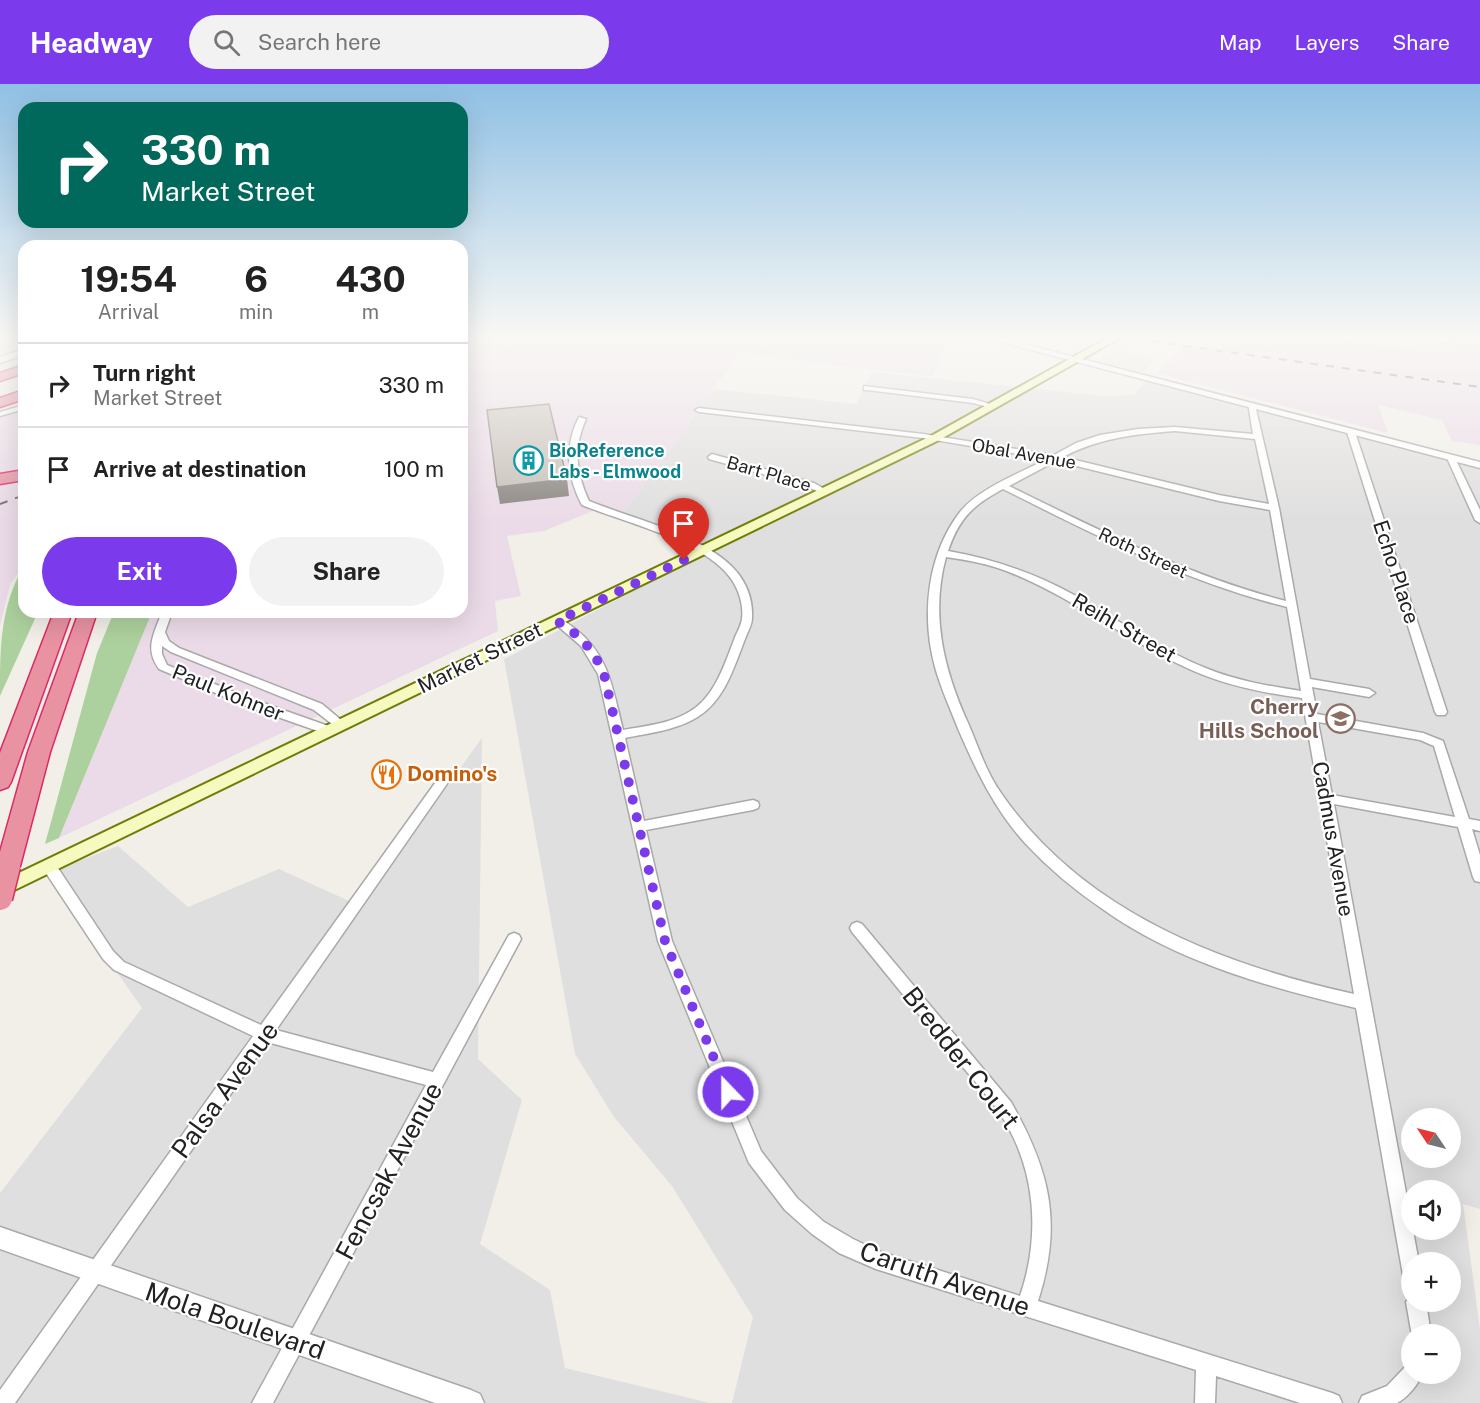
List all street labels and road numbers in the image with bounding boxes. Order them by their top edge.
street label: Obal Avenue [970,434,1078,473]
street label: Bart Place [724,451,814,496]
street label: Echo Place [1368,517,1425,627]
street label: Roth Street [1095,523,1191,582]
street label: Reihl Street [1068,588,1181,667]
street label: Market Street [413,617,546,699]
street label: Paul Kohner [169,659,288,726]
street label: Cadmus Avenue [1308,760,1359,918]
street label: Bredder Court [896,980,1027,1135]
street label: Palsa Avenue [165,1015,285,1164]
street label: Fencsak Avenue [329,1077,448,1265]
street label: Caruth Avenue [856,1235,1034,1322]
street label: Mola Boulevard [141,1275,329,1366]

